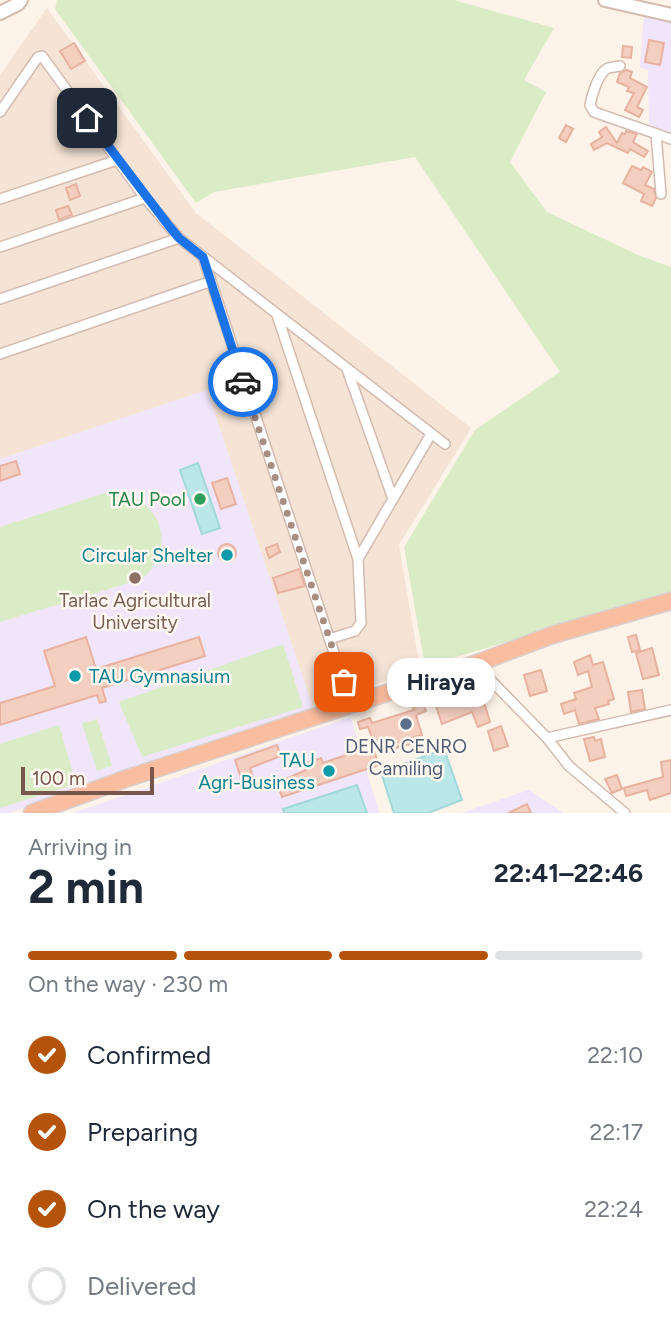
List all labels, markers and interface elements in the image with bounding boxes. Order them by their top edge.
pin [57,88,117,148]
icon: home [68,99,106,137]
courier [208,347,278,417]
icon: car [224,363,262,401]
place label: TAU Pool [109,488,186,511]
marker: TAU Pool [192,491,208,507]
place label: Circular Shelter [82,544,214,567]
marker: Circular Shelter [219,547,235,563]
marker: Tarlac Agricultural University [127,570,143,586]
place label: Tarlac Agricultural University [59,589,211,634]
pin [314,652,374,712]
callout: Hiraya [386,658,494,706]
icon: bag [325,663,363,701]
place label: TAU Gymnasium [89,665,230,688]
marker: TAU Gymnasium [67,668,83,684]
text: Hiraya [406,668,476,696]
marker: DENR CENRO Camiling [398,716,414,732]
place label: DENR CENRO Camiling [345,735,467,780]
place label: TAU Agri-Business [198,749,315,794]
marker: TAU Agri-Business [321,763,337,779]
scale bar [21,764,154,796]
text: 100 m [32,767,85,790]
text: Arriving in [28,833,132,861]
text: 22:41–22:46 [494,857,643,889]
text: 2 min [28,859,144,915]
text: On the way · 230 m [28,970,228,998]
icon: check [28,1036,66,1074]
text: Confirmed [87,1039,211,1071]
text: 22:10 [587,1041,643,1069]
icon: check [28,1113,66,1151]
text: Preparing [87,1116,198,1148]
text: 22:17 [590,1118,643,1146]
icon: check [28,1190,66,1228]
text: On the way [87,1193,220,1225]
text: 22:24 [584,1195,643,1223]
text: Delivered [87,1270,196,1302]

